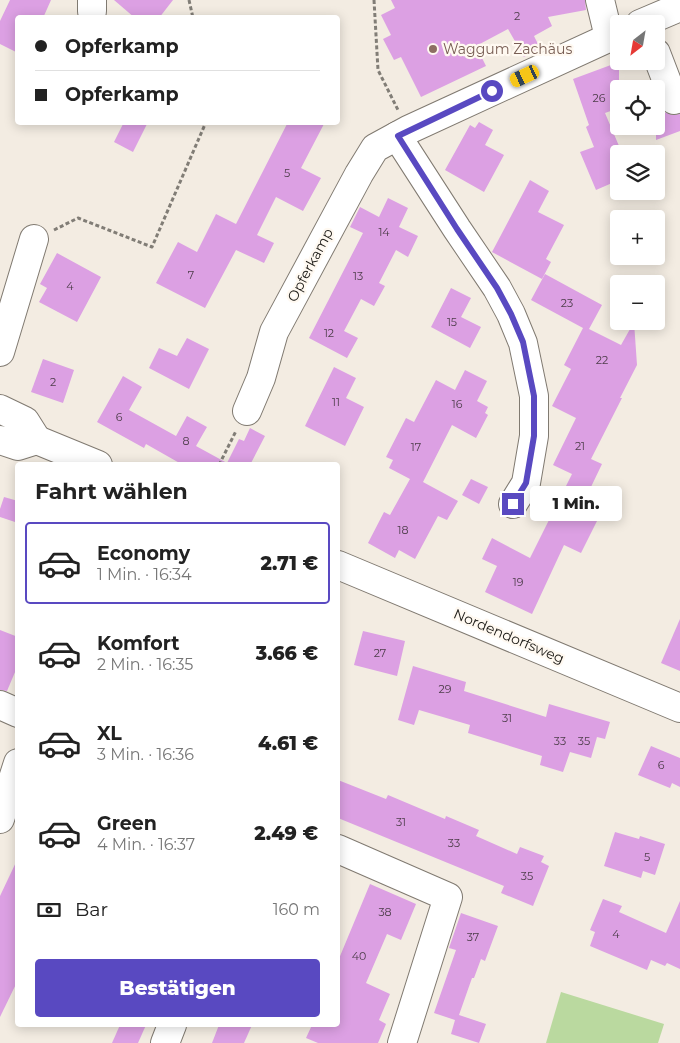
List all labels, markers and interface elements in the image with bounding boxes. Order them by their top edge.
house number: 2 [514,9,520,23]
north arrow [610,15,665,70]
map controls [610,15,665,330]
text: Opferkamp [65,35,179,58]
place label: Waggum Zachäus [443,40,572,58]
marker: Waggum Zachäus [427,43,439,55]
car [508,63,541,89]
route start [481,80,503,102]
button: locate [610,80,665,135]
text: Opferkamp [65,83,179,106]
house number: 26 [593,91,606,105]
button: layers [610,145,665,200]
house number: 5 [284,166,290,180]
button: + [610,210,665,265]
street label: Opferkamp [283,225,337,305]
house number: 14 [378,225,390,239]
house number: 7 [188,268,194,282]
house number: 13 [353,269,363,283]
button: − [610,275,665,330]
house number: 4 [66,279,74,293]
house number: 23 [561,296,573,310]
house number: 15 [447,315,457,329]
house number: 12 [324,326,334,340]
house number: 22 [596,353,608,367]
house number: 2 [50,375,56,389]
house number: 11 [332,395,340,409]
house number: 16 [452,397,463,411]
house number: 6 [116,410,123,424]
house number: 8 [182,434,190,448]
house number: 21 [575,439,585,453]
house number: 17 [411,440,421,454]
text: Fahrt wählen [35,478,188,505]
callout: 1 Min. [530,486,623,522]
route end [502,493,524,515]
text: 1 Min. [552,494,600,513]
house number: 18 [398,523,409,537]
icon: car [37,541,82,586]
text: Economy [97,542,190,565]
text: 2.71 € [260,552,318,575]
text: 1 Min. · 16:34 [97,565,192,584]
house number: 19 [513,575,524,589]
street label: Nordendorfsweg [451,605,567,667]
icon: car [37,631,82,676]
text: Komfort [97,632,179,655]
text: 3.66 € [256,642,318,665]
house number: 27 [374,646,386,660]
text: 2 Min. · 16:35 [97,655,193,674]
house number: 29 [439,682,452,696]
house number: 31 [502,711,512,725]
icon: car [37,721,82,766]
text: XL [97,722,122,745]
text: 4.61 € [258,732,318,755]
house number: 33 [554,734,566,748]
house number: 35 [578,734,590,748]
text: 3 Min. · 16:36 [97,745,194,764]
house number: 6 [658,758,665,772]
icon: car [37,811,82,856]
text: Green [97,812,157,835]
house number: 31 [396,815,406,829]
text: 2.49 € [254,822,318,845]
text: 4 Min. · 16:37 [97,835,195,854]
house number: 33 [448,836,460,850]
house number: 5 [644,850,650,864]
house number: 35 [521,869,533,883]
icon: cash [35,896,63,924]
text: Bar [75,898,108,921]
text: 160 m [273,900,320,919]
house number: 38 [378,905,392,919]
house number: 4 [612,927,620,941]
house number: 37 [467,930,479,944]
house number: 40 [352,949,366,963]
button: Bestätigen [35,959,320,1017]

